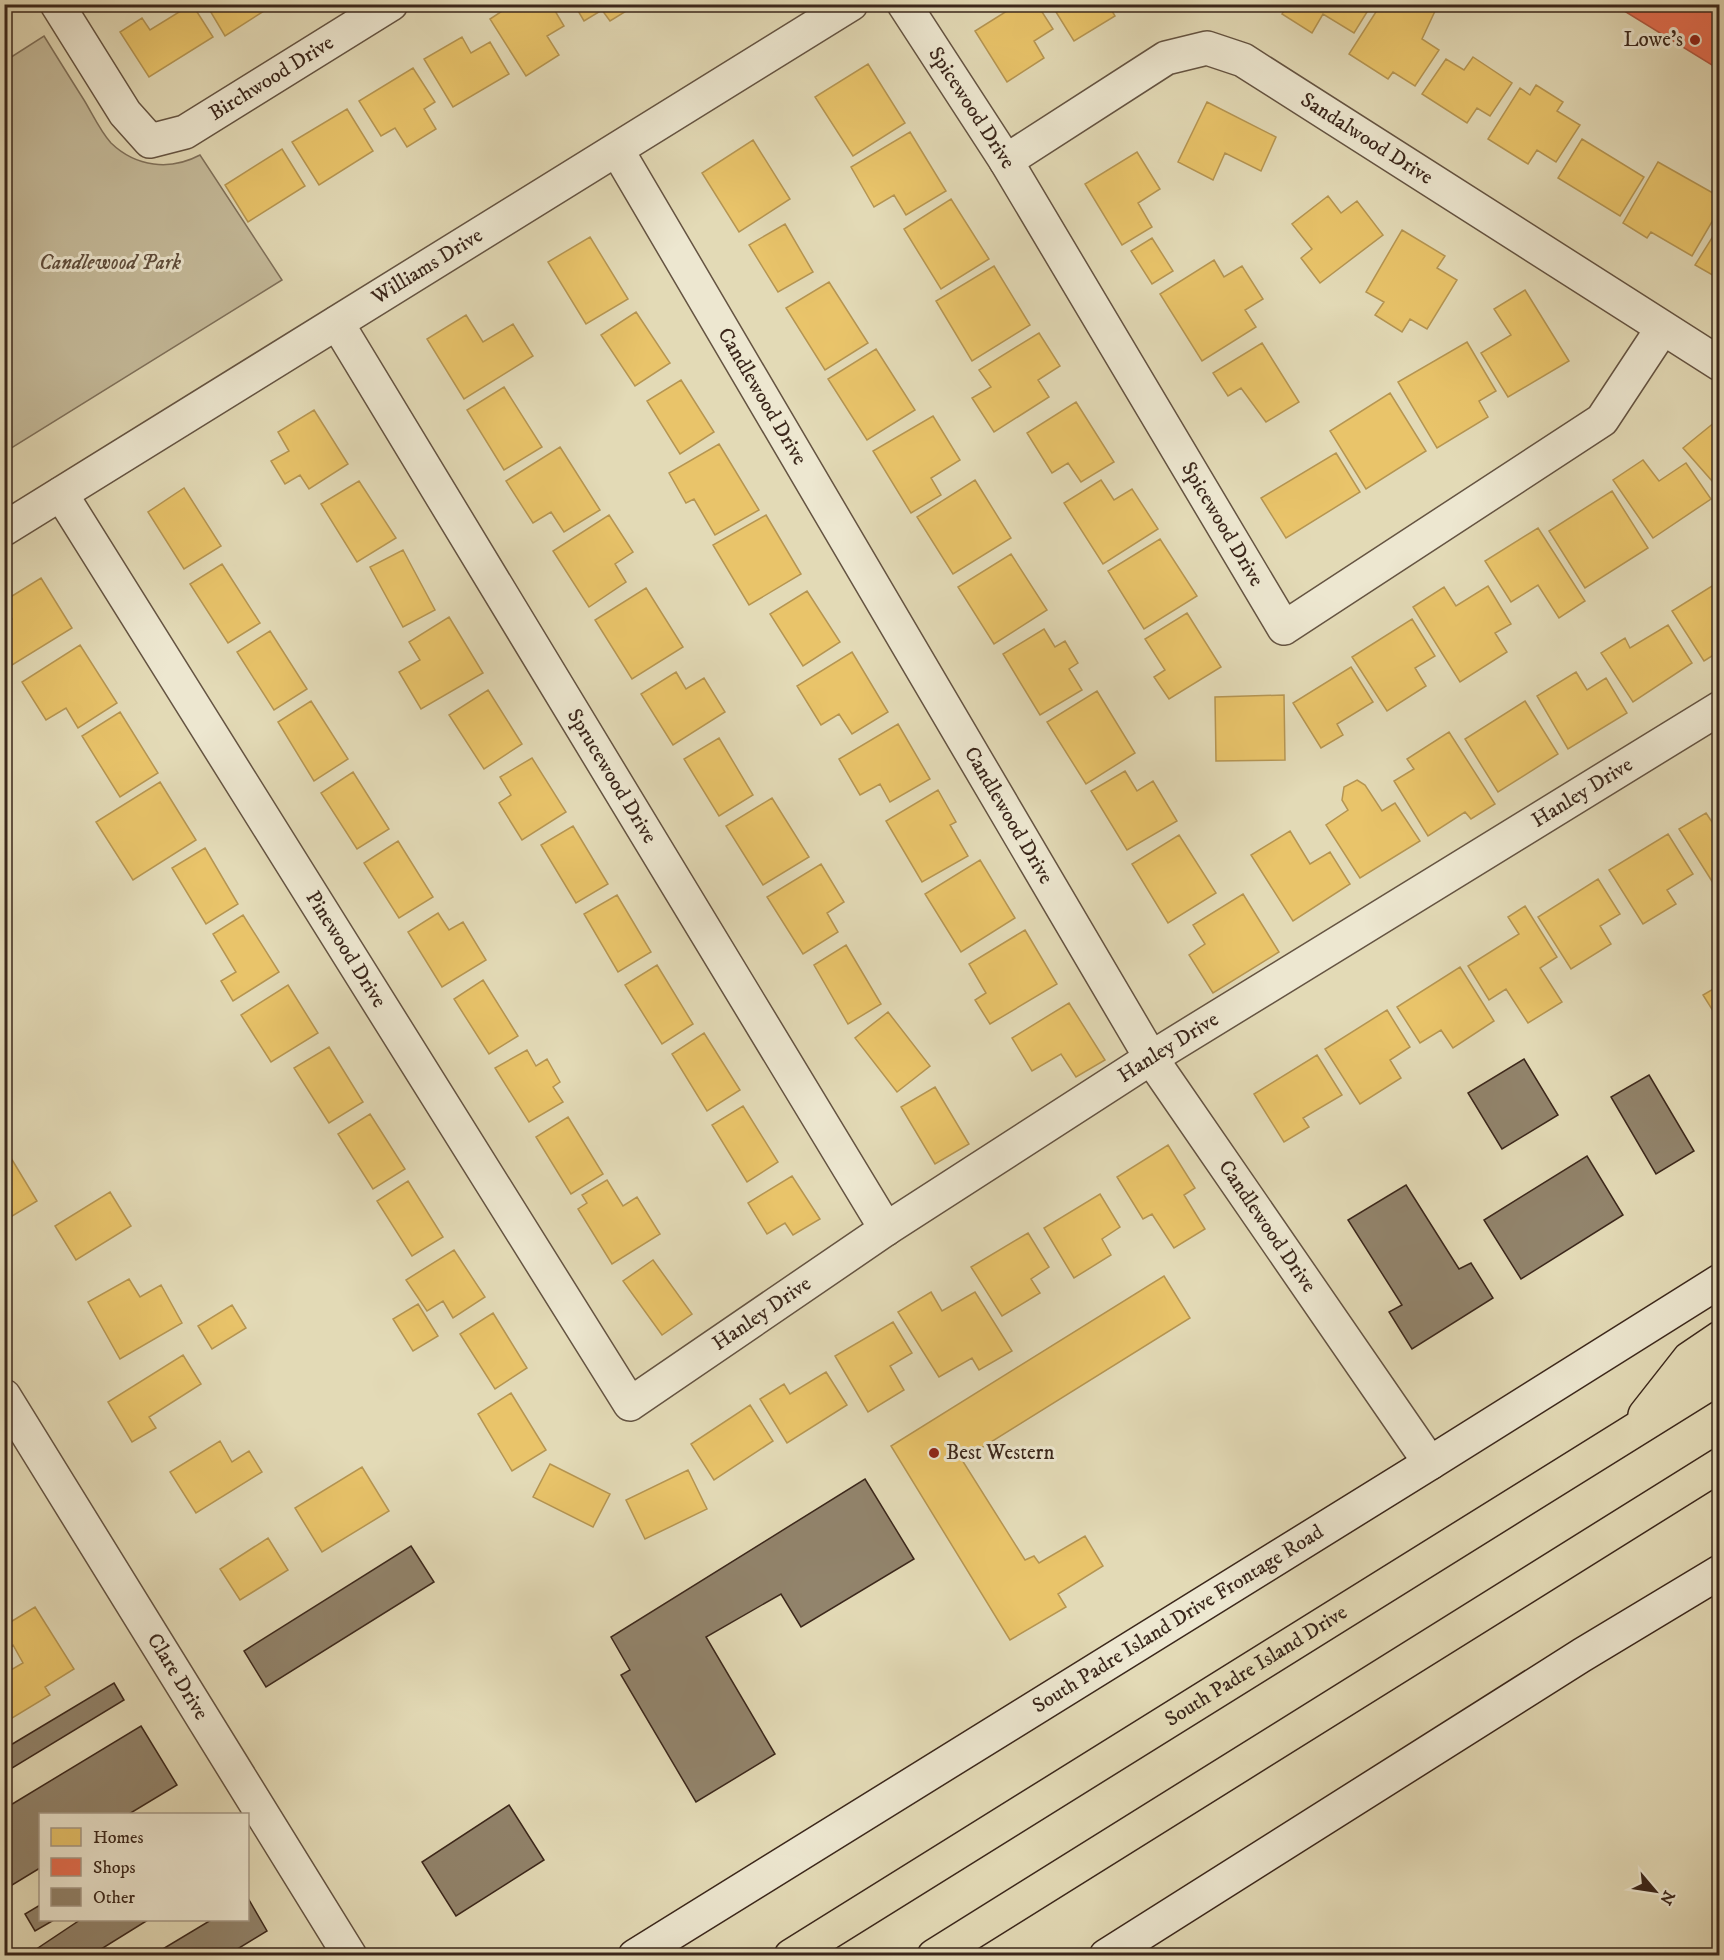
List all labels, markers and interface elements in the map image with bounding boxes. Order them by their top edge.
place label: Lowe's [1623,27,1683,53]
street label: Birchwood Drive [204,30,339,127]
marker: Lowe's [1688,33,1702,47]
street label: Spicewood Drive [922,42,1021,174]
street label: Sandalwood Drive [1295,87,1438,191]
street label: Williams Drive [366,222,488,311]
park label: Candlewood Park [39,250,181,276]
street label: Candlewood Drive [712,323,813,470]
street label: Spicewood Drive [1175,457,1269,591]
street label: Sprucewood Drive [561,704,663,849]
street label: Candlewood Drive [958,742,1059,889]
street label: Hanley Drive [1527,752,1638,834]
street label: Pinewood Drive [299,886,392,1013]
street label: Hanley Drive [1113,1006,1224,1089]
street label: Candlewood Drive [1212,1155,1322,1298]
street label: Hanley Drive [708,1271,816,1357]
place label: Best Western [946,1440,1054,1466]
marker: Best Western [927,1446,941,1460]
street label: South Padre Island Drive Frontage Road [1028,1520,1328,1720]
street label: South Padre Island Drive [1160,1600,1352,1732]
street label: Clare Drive [141,1629,214,1725]
legend [39,1813,249,1921]
text: Homes [93,1827,144,1849]
text: Shops [93,1857,136,1879]
north arrow [1625,1861,1685,1921]
text: Other [93,1887,135,1909]
text: N [1655,1887,1679,1908]

